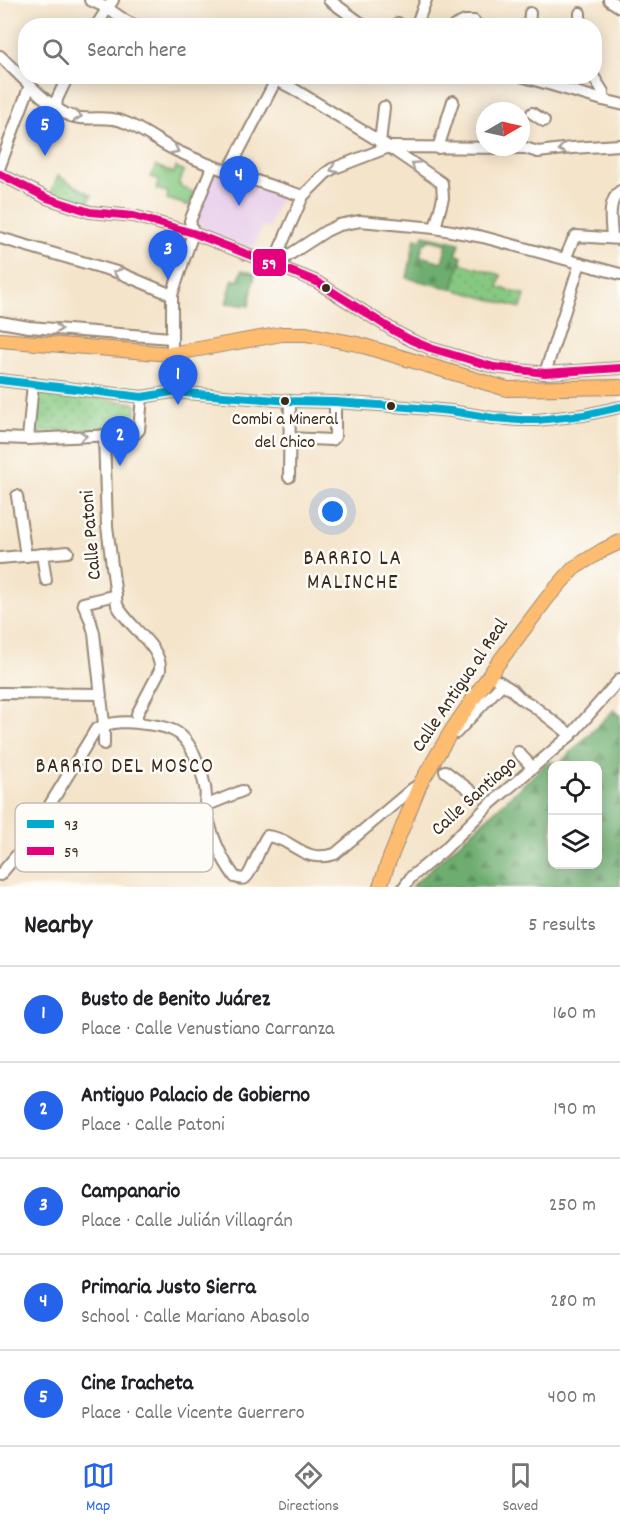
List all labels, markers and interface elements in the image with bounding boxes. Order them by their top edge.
search box [18,18,602,84]
icon: search [39,35,72,68]
text: Search here [87,36,186,67]
north arrow [476,102,530,156]
pin: 5 [26,106,64,156]
one-way arrow [73,110,83,122]
one-way arrow [169,142,180,154]
one-way arrow [557,143,566,155]
pin: 4 [220,156,258,206]
one-way arrow [330,162,341,174]
one-way arrow [411,162,422,173]
pin: 3 [148,230,188,280]
line badge: 59 [252,248,287,277]
text: 59 [262,254,276,277]
one-way arrow [112,267,123,280]
unlabelled marker [320,282,332,294]
one-way arrow [54,322,63,335]
pin: 1 [158,356,198,405]
marker: Combi a Mineral del Chico [279,395,291,407]
unlabelled marker [385,400,397,412]
place label: Combi a Mineral del Chico [232,408,339,456]
pin: 2 [100,416,140,466]
one-way arrow [79,430,88,443]
street label: Calle Patoni [74,489,110,581]
your location [318,497,347,526]
district label: BARRIO LA MALINCHE [304,545,402,599]
street label: Calle Antigua al Real [406,613,516,759]
street label: Calle Santiago [426,751,524,843]
district label: BARRIO DEL MOSCO [35,753,215,783]
map controls [548,761,602,869]
button: locate [548,761,602,815]
legend [15,803,213,872]
text: 93 [64,815,78,838]
button: layers [548,815,602,869]
text: 59 [64,842,79,865]
text: Nearby [24,908,92,945]
text: 5 results [528,912,596,940]
text: Busto de Benito Juárez [81,985,270,1016]
text: 1 [41,1000,46,1028]
text: 160 m [553,1000,596,1028]
text: Place · Calle Venustiano Carranza [81,1016,335,1044]
text: Antiguo Palacio de Gobierno [81,1081,310,1112]
text: 2 [39,1096,48,1124]
text: 190 m [553,1096,596,1124]
text: Place · Calle Patoni [81,1112,225,1140]
text: Campanario [81,1177,180,1208]
text: 3 [39,1192,48,1220]
text: 250 m [549,1192,596,1220]
text: Place · Calle Julián Villagrán [81,1208,293,1236]
text: Primaria Justo Sierra [81,1273,256,1304]
text: 4 [39,1288,48,1316]
text: 280 m [550,1288,596,1316]
text: School · Calle Mariano Abasolo [81,1304,310,1332]
text: Cine Iracheta [81,1369,193,1400]
text: 5 [39,1384,48,1412]
text: 400 m [548,1384,596,1412]
text: Place · Calle Vicente Guerrero [81,1400,305,1428]
tab: Map [82,1459,115,1518]
tab: Directions [278,1459,339,1518]
tab: Saved [502,1459,538,1518]

